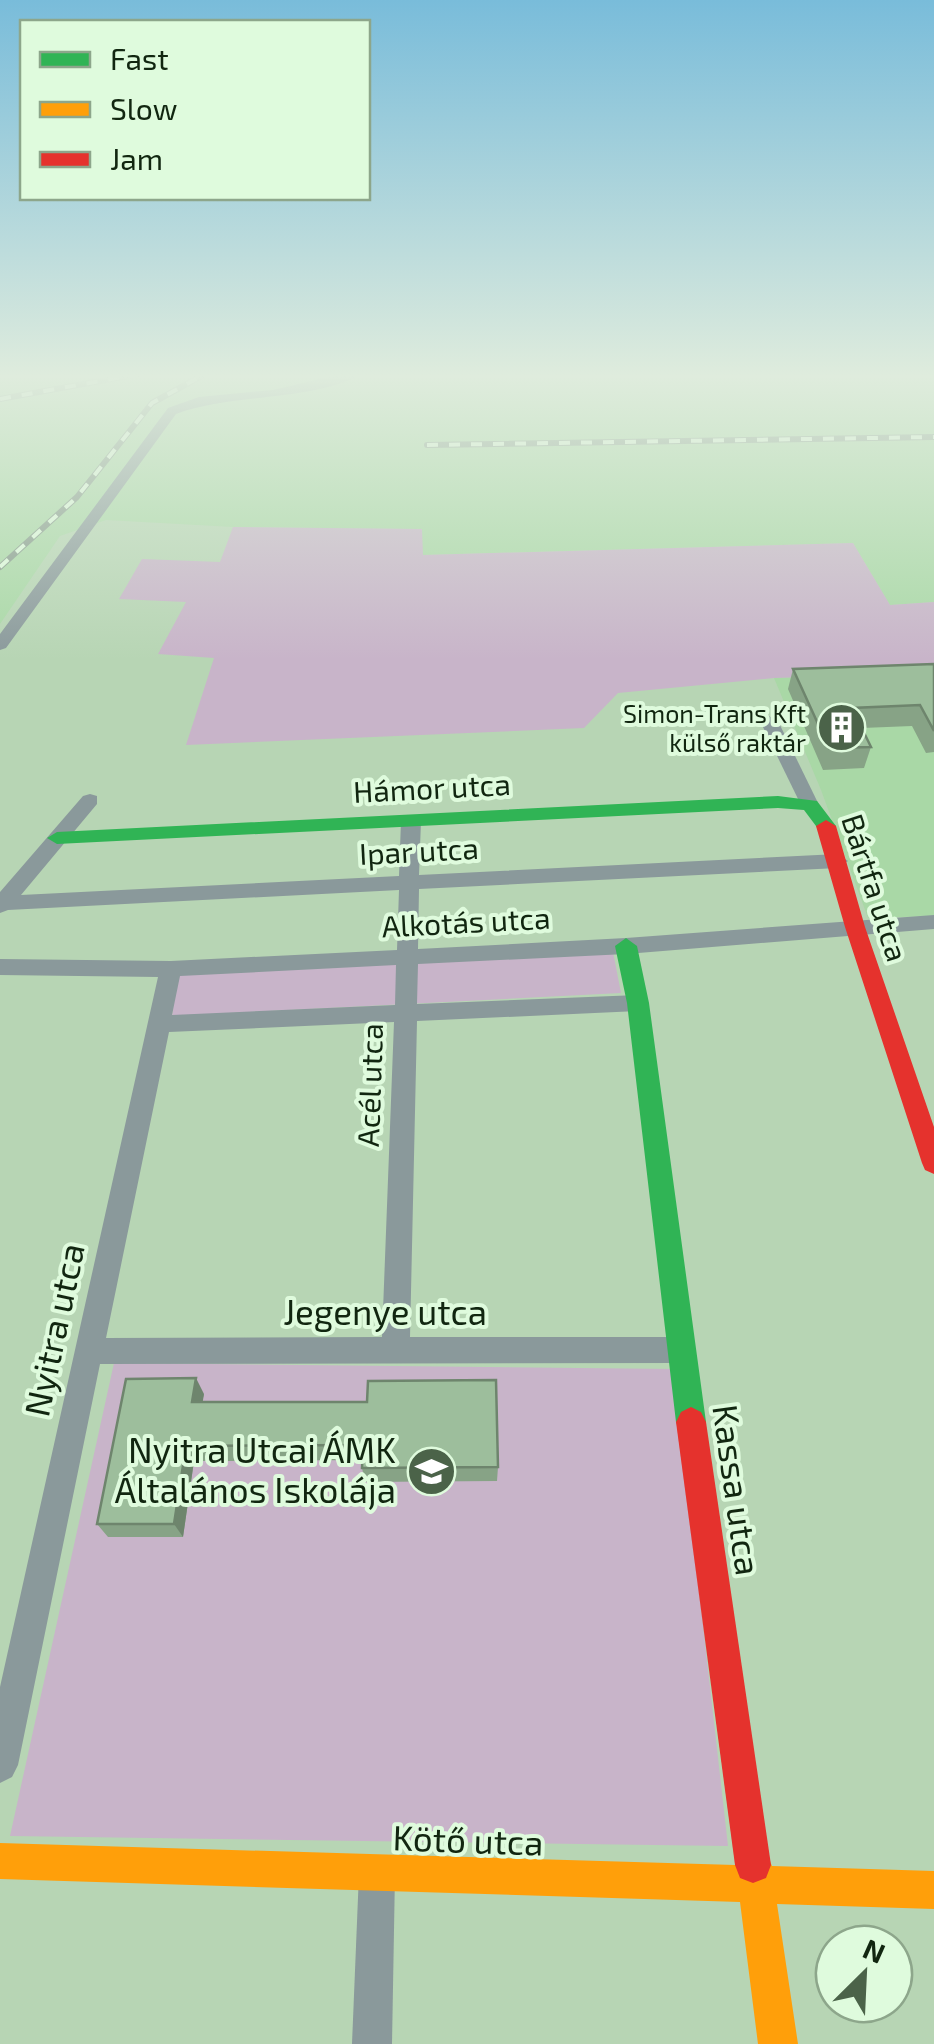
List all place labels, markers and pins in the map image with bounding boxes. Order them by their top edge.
place label: Simon-Trans Kft külső raktár [623,698,806,757]
building icon: Simon-Trans Kft külső raktár [815,702,867,754]
place label: Nyitra Utcai ÁMK Általános Iskolája [114,1428,396,1510]
school or university icon: Nyitra Utcai ÁMK Általános Iskolája [405,1445,457,1497]

